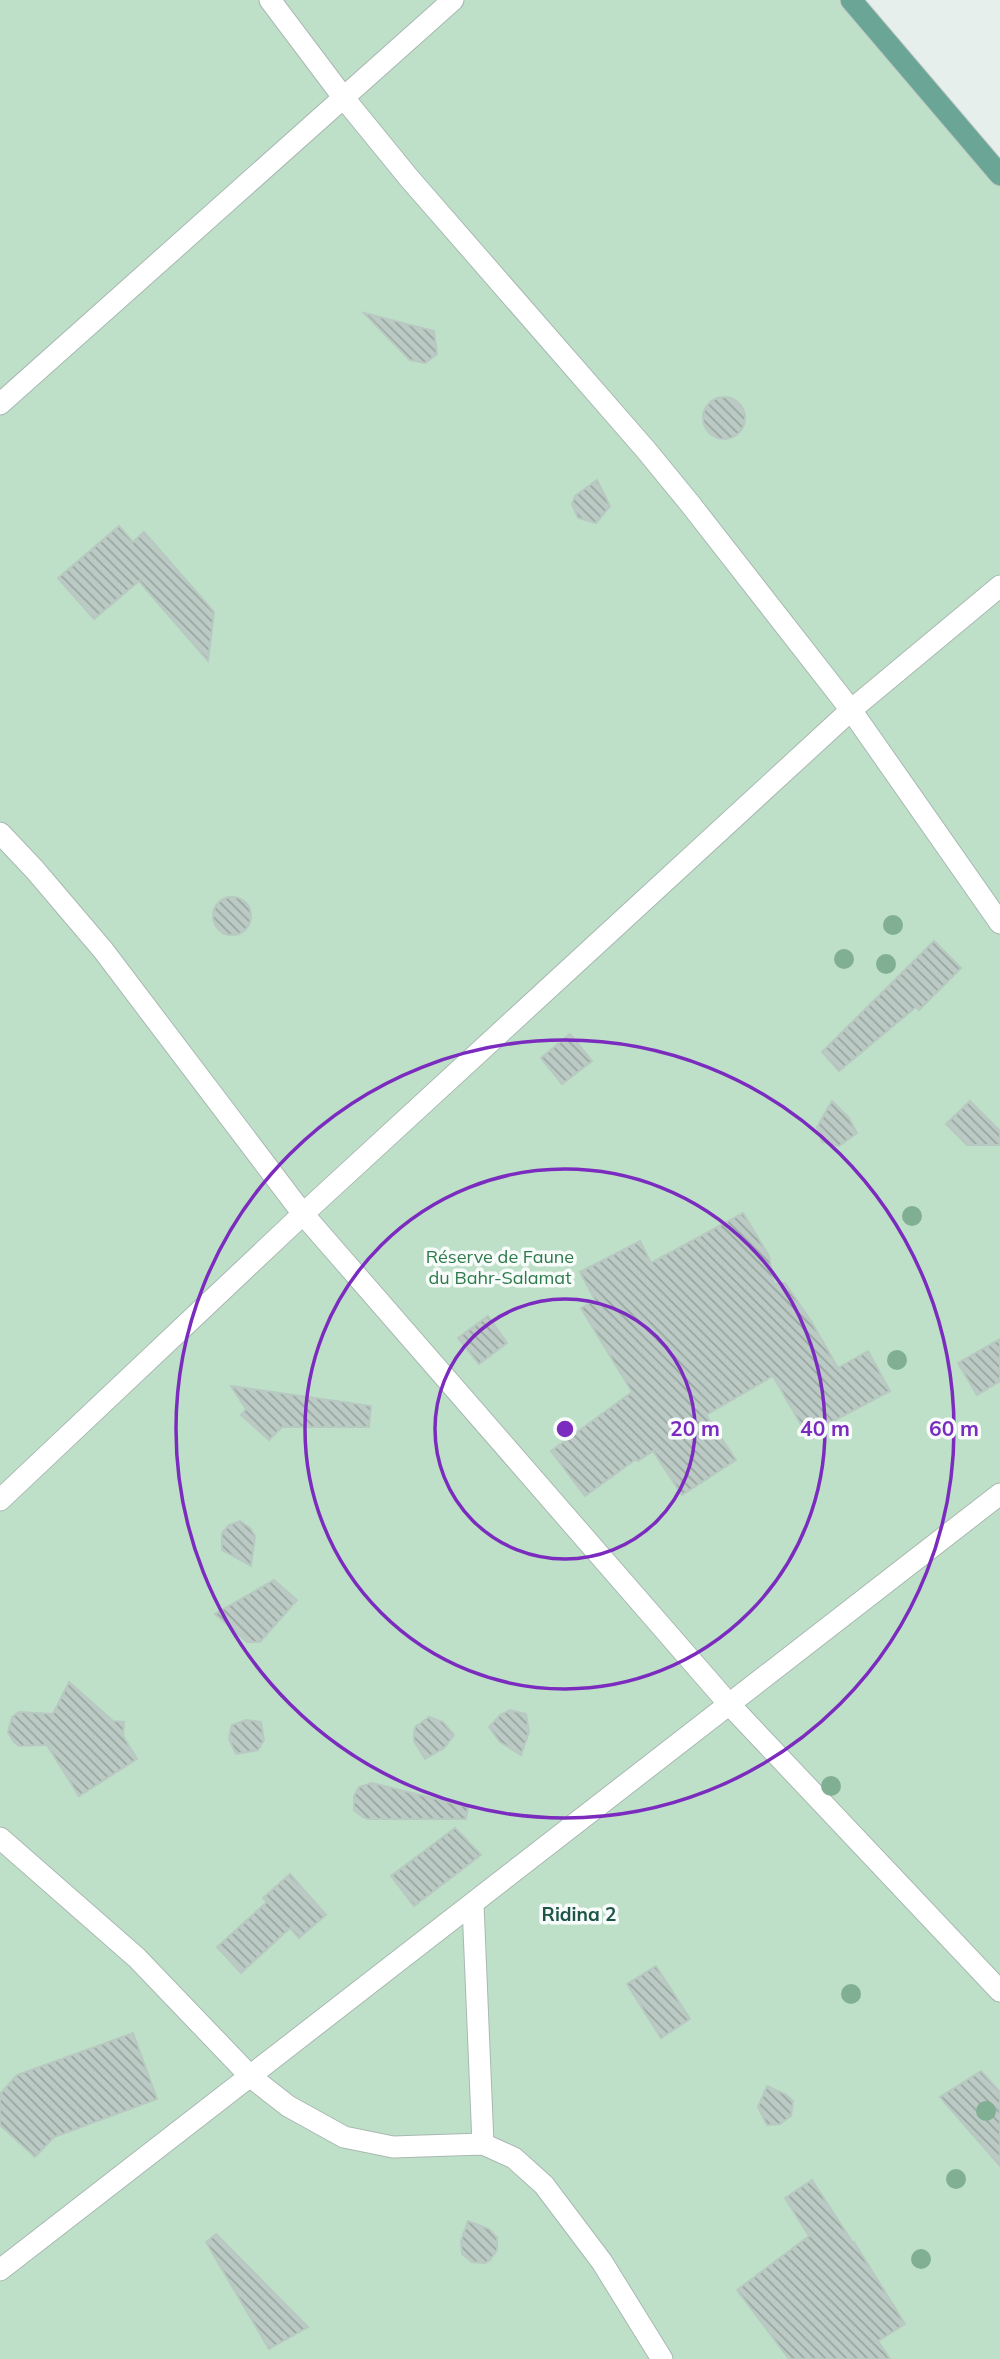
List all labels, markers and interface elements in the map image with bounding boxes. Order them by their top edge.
park label: Réserve de Faune du Bahr-Salamat [426,1245,574,1289]
text: 20 m [670,1415,720,1441]
text: 40 m [800,1415,850,1441]
text: 60 m [929,1415,979,1441]
centre of rings [553,1417,577,1441]
district label: Ridina 2 [542,1902,616,1926]

